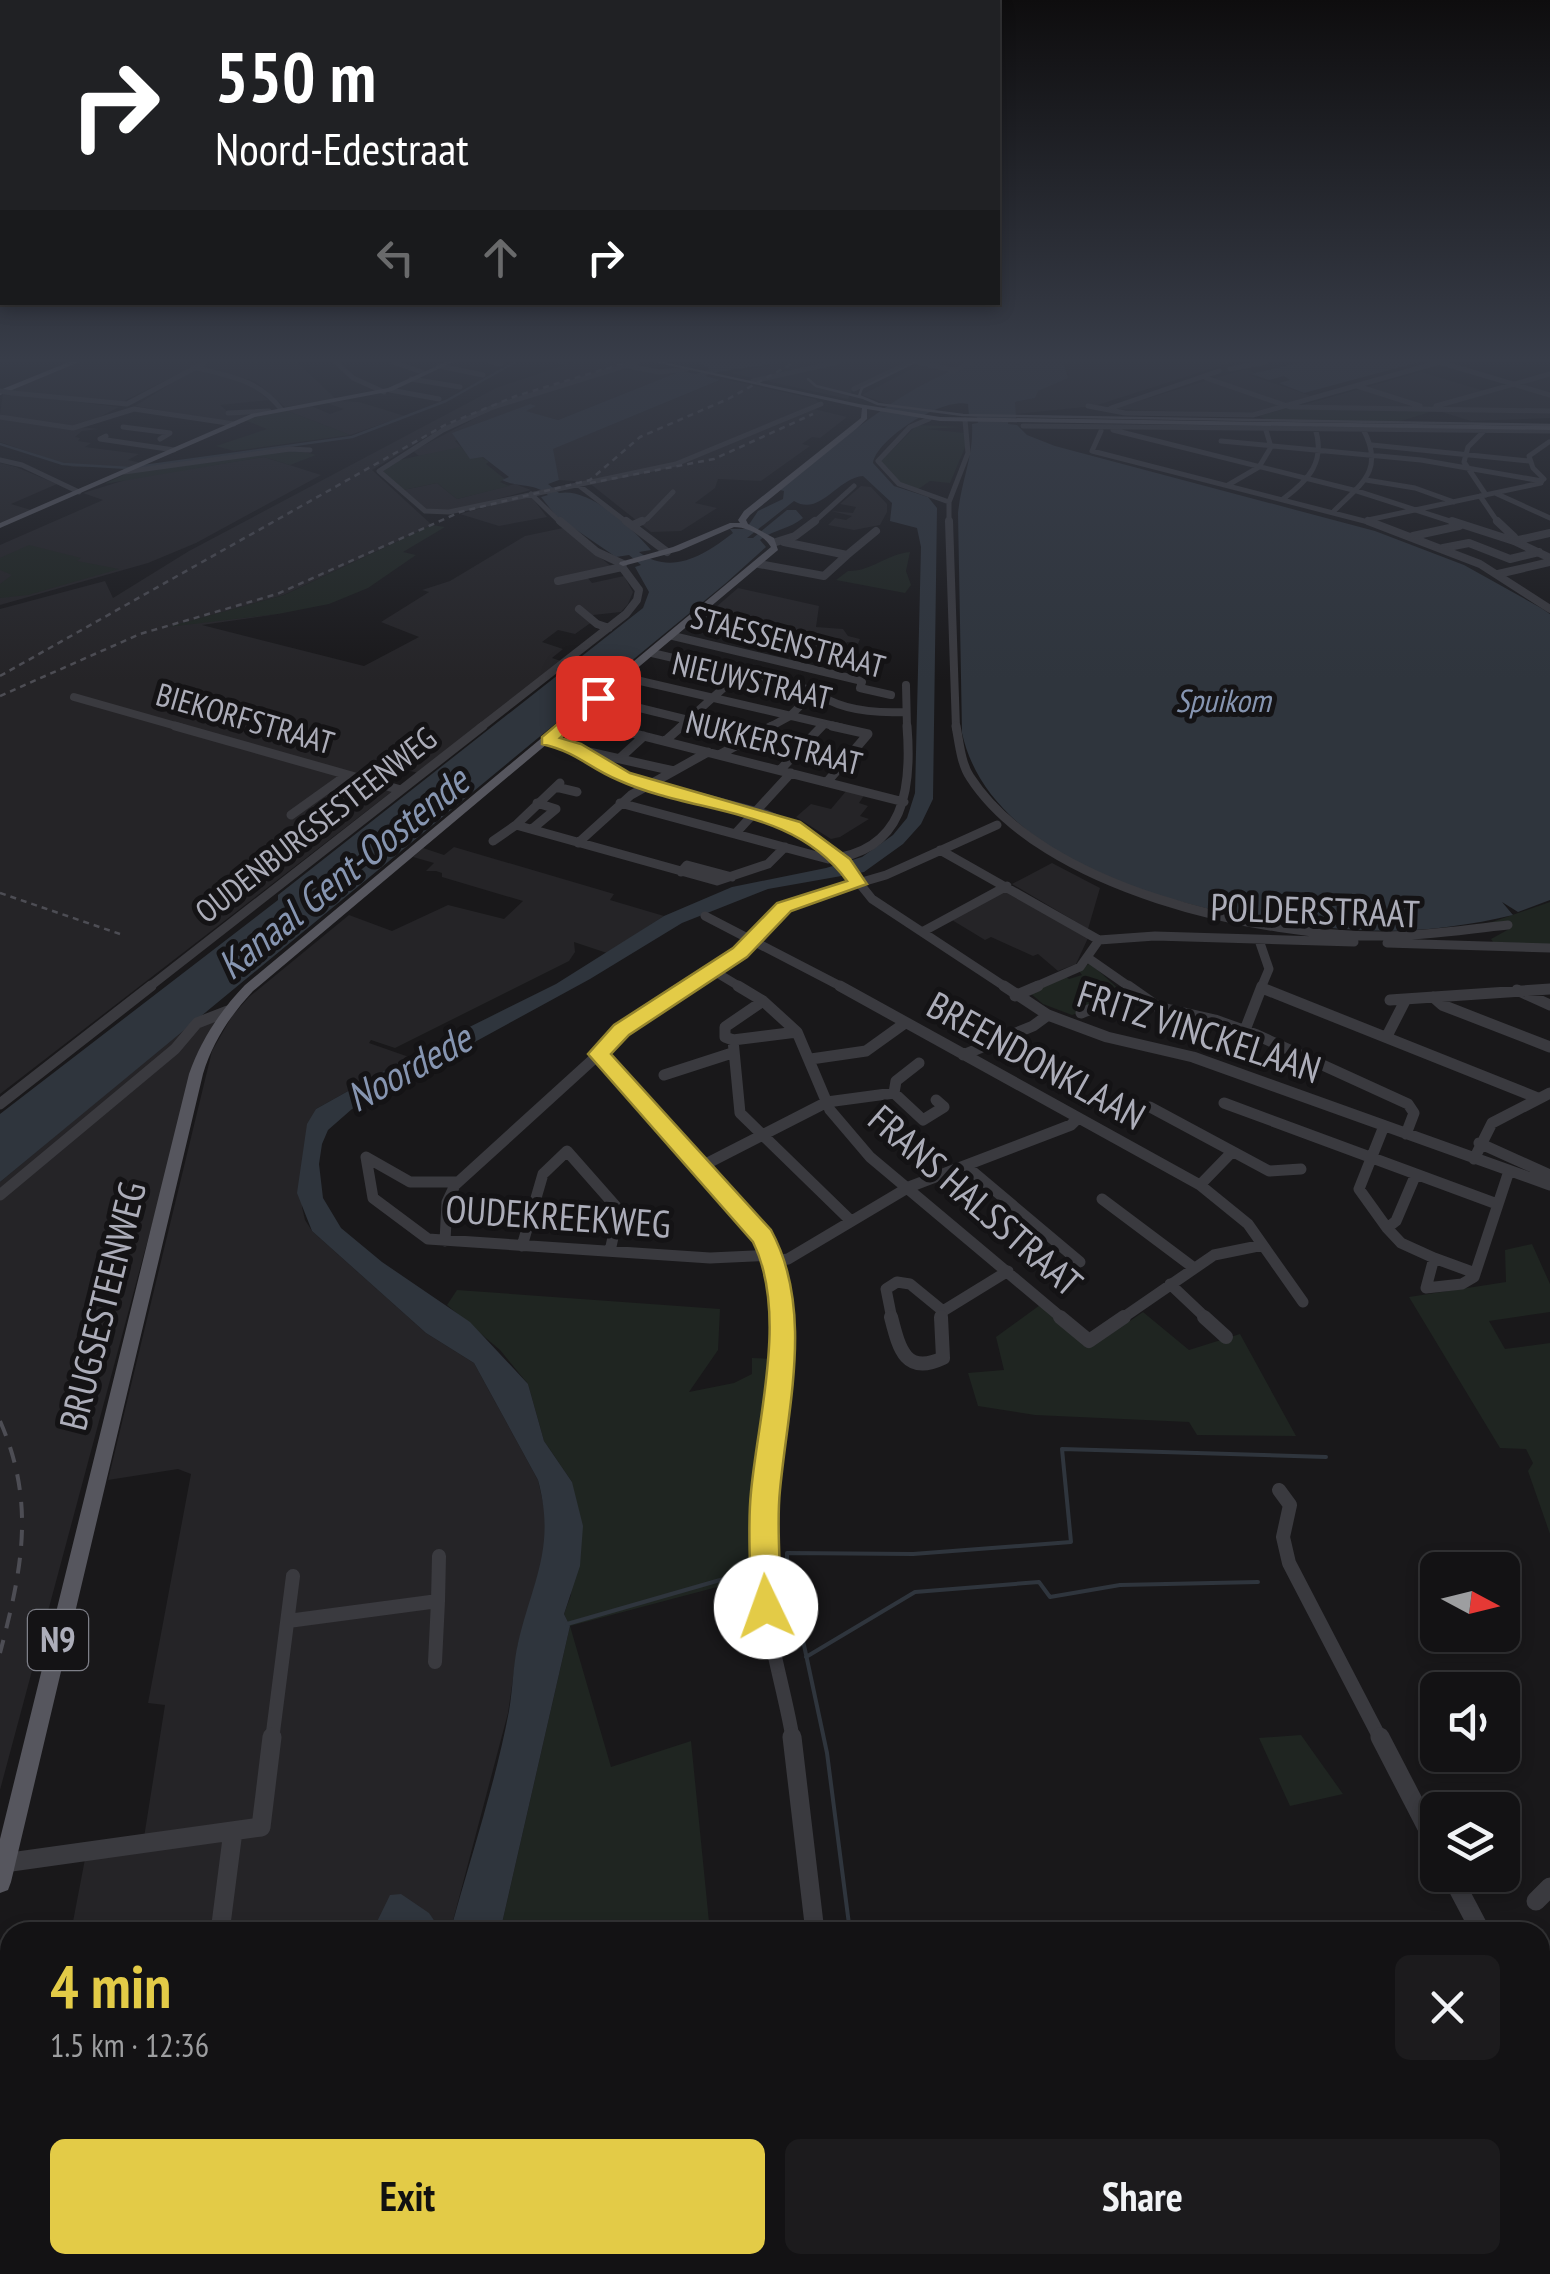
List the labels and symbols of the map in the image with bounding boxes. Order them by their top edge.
street label: STAESSENSTRAAT [687,595,890,687]
street label: NIEUWSTRAAT [669,641,836,719]
pin [556,656,641,741]
street label: BIEKORFSTRAAT [152,673,339,763]
water label: Spuikom [1175,679,1273,721]
street label: NUKKERSTRAAT [682,700,867,784]
street label: OUDENBURGSESTEENWEG [186,717,445,932]
water label: Kanaal Gent-Oostende [206,753,481,990]
street label: POLDERSTRAAT [1210,881,1420,938]
street label: FRITZ VINCKELAAN [1072,968,1327,1093]
street label: BREENDONKLAAN [919,980,1154,1140]
water label: Noordede [337,1011,482,1123]
street label: FRANS HALSSTRAAT [859,1094,1093,1306]
street label: BRUGSESTEENWEG [47,1176,156,1435]
street label: OUDEKREEKWEG [444,1183,672,1248]
north arrow [1420,1552,1520,1652]
position arrow [714,1555,818,1659]
road number: N9 [28,1610,88,1670]

